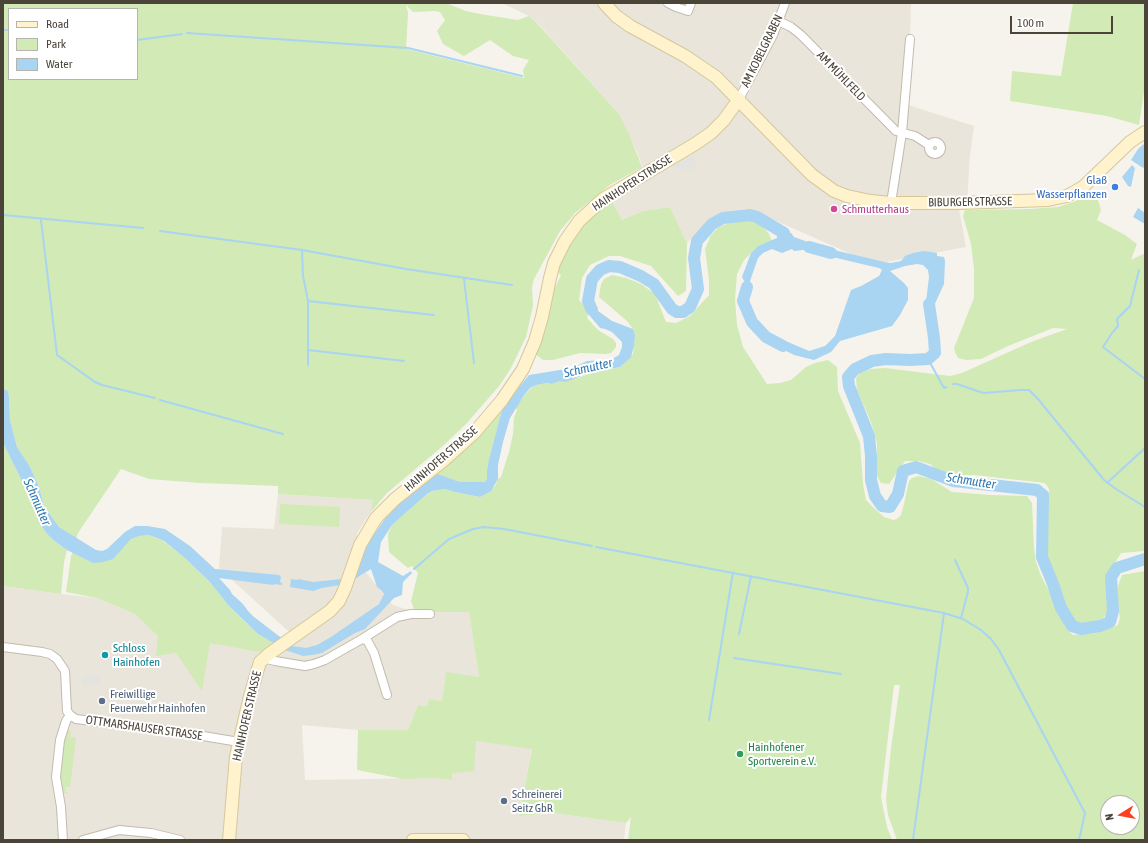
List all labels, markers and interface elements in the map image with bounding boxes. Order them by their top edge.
legend [8,8,138,80]
scale bar [1012,8,1115,34]
street label: AM KOBELGRABEN [738,12,786,90]
text: 100 m [1017,16,1044,30]
text: Road [46,17,69,31]
text: Park [46,37,66,51]
street label: AM MÜHLFELD [814,48,868,104]
text: Water [46,57,72,71]
street label: HAINHOFER STRASSE [590,152,674,214]
place label: Glaß Wasserpflanzen [1037,173,1107,201]
marker: Glaß Wasserpflanzen [1110,182,1120,192]
street label: BIBURGER STRASSE [928,194,1012,210]
place label: Schmutterhaus [842,202,909,216]
marker: Schmutterhaus [829,204,839,214]
water label: Schmutter [562,355,614,381]
street label: HAINHOFER STRASSE [402,423,480,495]
water label: Schmutter [945,469,997,493]
water label: Schmutter [20,476,54,528]
place label: Schloss Hainhofen [113,641,160,669]
marker: Schloss Hainhofen [100,650,110,660]
street label: HAINHOFER STRASSE [230,670,264,762]
place label: Freiwillige Feuerwehr Hainhofen [110,687,205,715]
marker: Freiwillige Feuerwehr Hainhofen [97,696,107,706]
street label: OTTMARSHAUSER STRASSE [85,713,203,743]
place label: Hainhofener Sportverein e.V. [748,740,816,768]
marker: Hainhofener Sportverein e.V. [735,749,745,759]
place label: Schreinerei Seitz GbR [512,787,562,815]
north arrow [1100,795,1140,835]
marker: Schreinerei Seitz GbR [499,796,509,806]
text: N [1103,813,1116,821]

